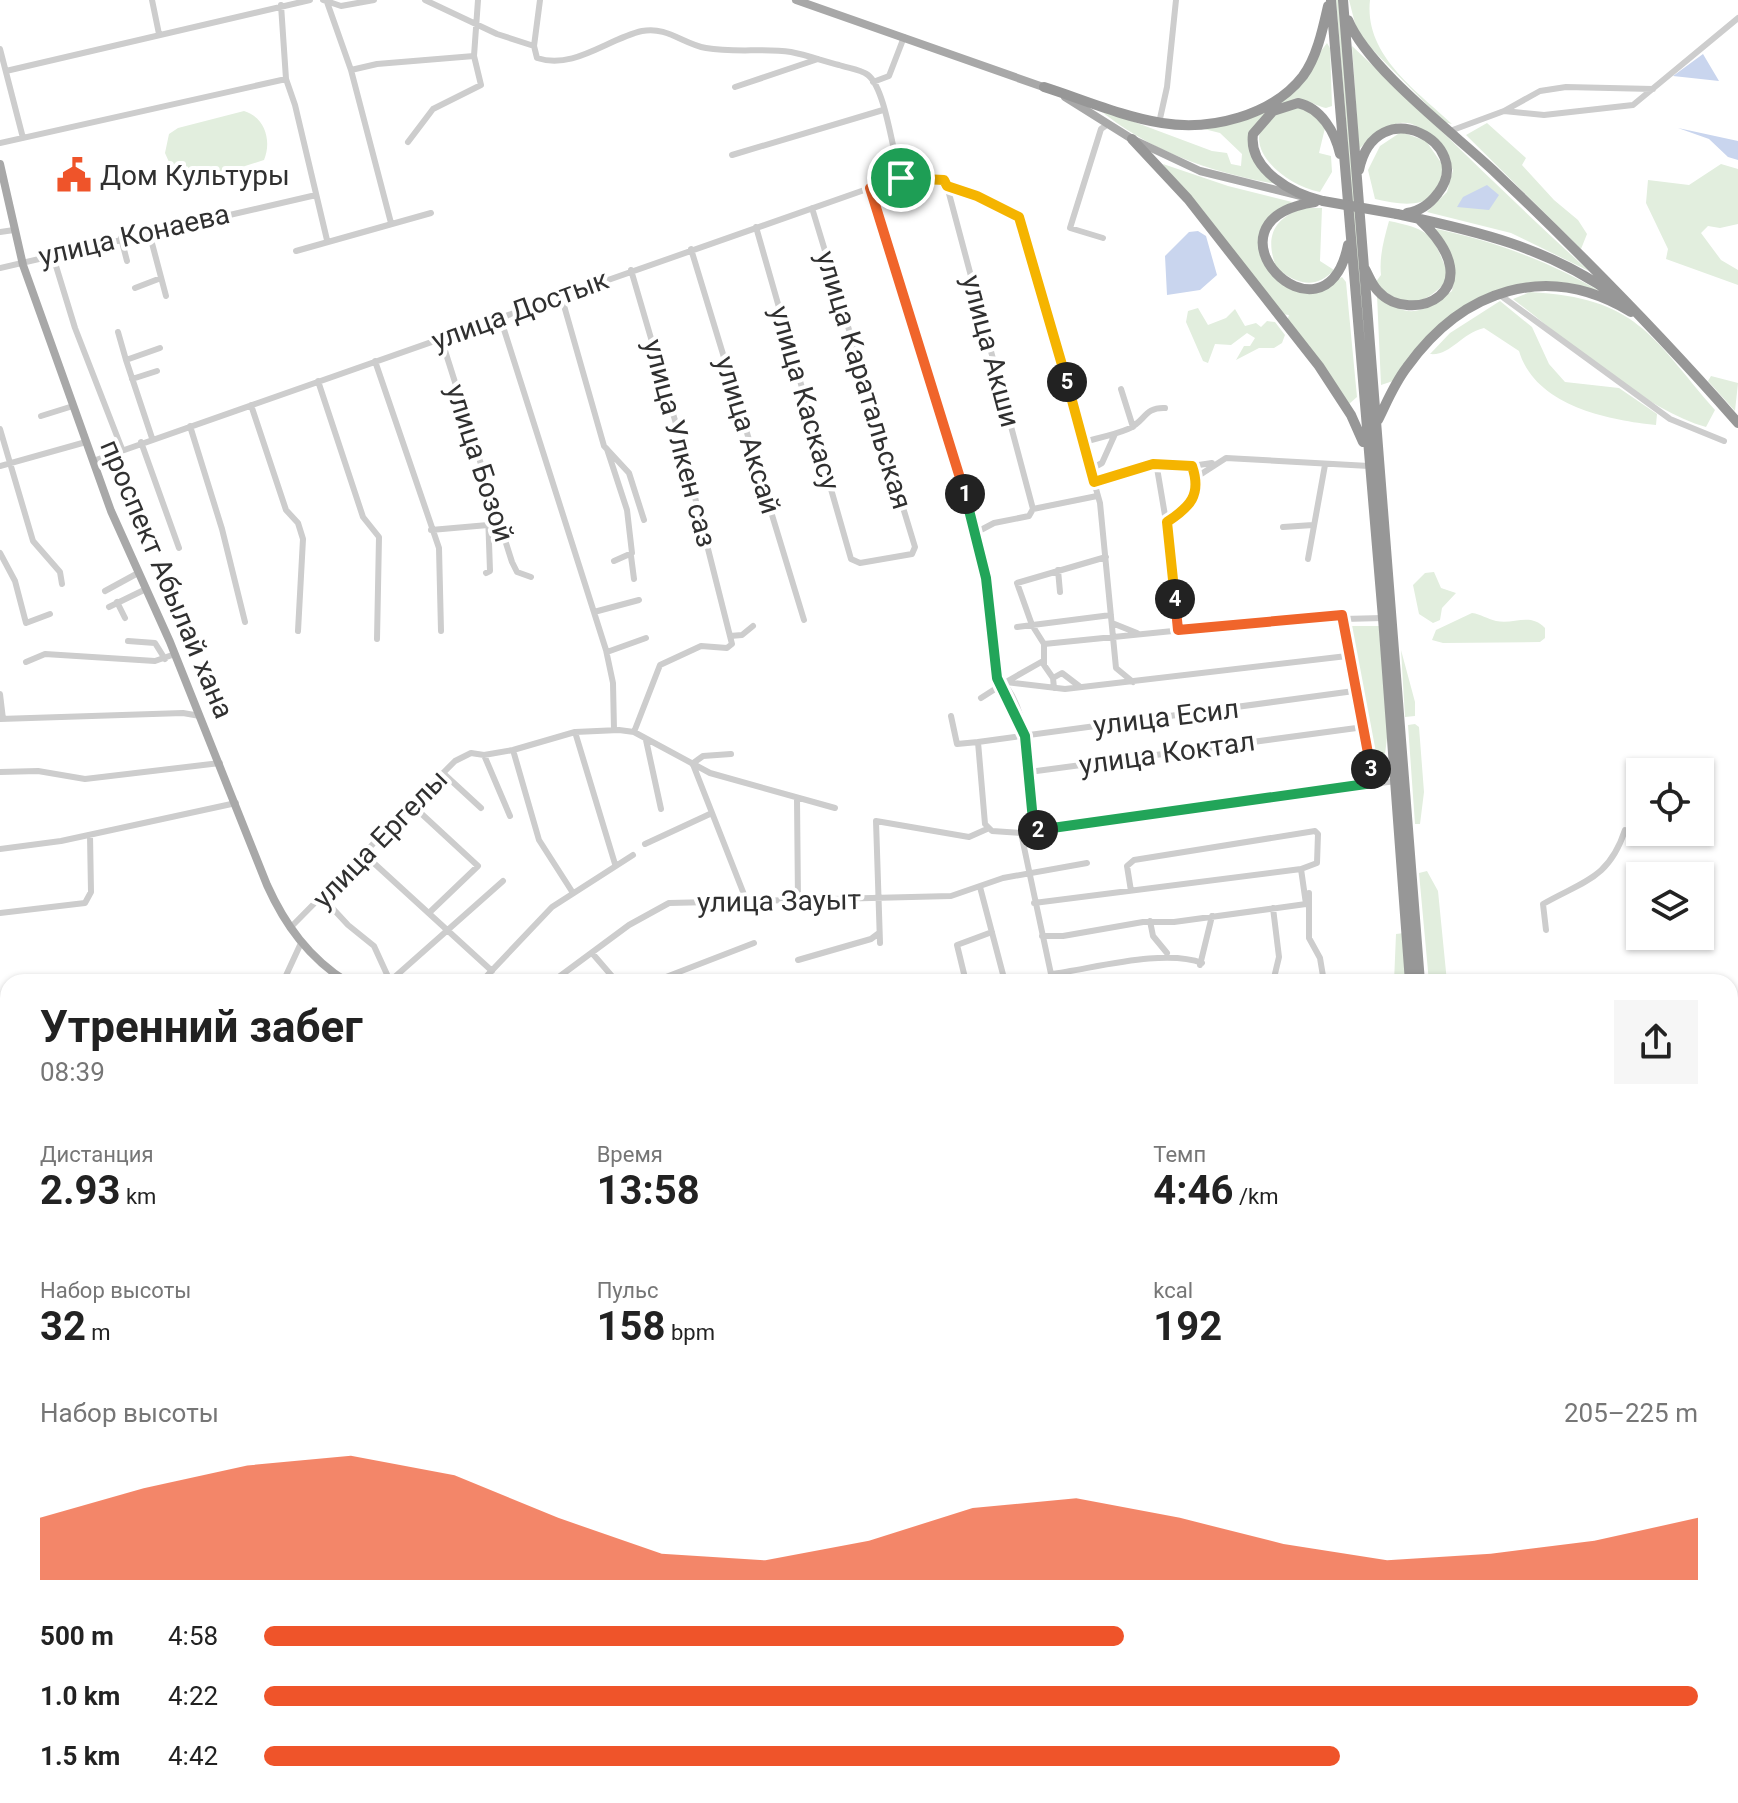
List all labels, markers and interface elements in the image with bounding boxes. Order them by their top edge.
pin [867,144,935,212]
public building icon: Дом Культуры [55,156,93,194]
icon: arrive [879,156,923,200]
place label: Дом Культуры [100,159,290,192]
street label: улица Конаева [35,197,233,273]
street label: улица Каратальская [809,247,919,513]
street label: улица Достык [427,263,613,357]
street label: улица Акши [955,271,1027,431]
street label: улица Каскасу [763,302,847,494]
street label: улица Улкен саз [636,336,724,550]
street label: улица Аксай [708,352,788,518]
pin: 5 [1047,362,1087,402]
text: 5 [1061,369,1073,394]
street label: улица Бозой [439,380,521,546]
street label: проспект Абылай хана [93,435,241,723]
pin: 1 [945,474,985,514]
text: 1 [959,481,971,506]
pin: 4 [1155,579,1195,619]
text: 4 [1169,586,1181,611]
street label: улица Есил [1091,692,1241,742]
street label: улица Коктал [1077,724,1257,782]
pin: 3 [1351,749,1391,789]
text: 3 [1365,756,1377,781]
map controls [1626,758,1714,950]
button: locate [1626,758,1714,846]
street label: улица Ергелы [306,763,454,915]
pin: 2 [1018,810,1058,850]
text: 2 [1032,817,1044,842]
button: layers [1626,862,1714,950]
street label: улица Зауыт [697,883,861,919]
button: share [1614,1000,1698,1084]
text: Утренний забег [40,1001,363,1053]
text: 08:39 [40,1057,105,1087]
text: Дистанция [40,1142,154,1167]
text: Время [597,1142,663,1167]
text: Темп [1153,1142,1206,1167]
text: 2.93 [40,1167,120,1214]
text: 13:58 [597,1167,700,1214]
text: 4:46 [1153,1167,1233,1214]
text: km [120,1184,156,1209]
text: /km [1233,1184,1278,1209]
text: Набор высоты [40,1278,191,1303]
text: Пульс [597,1278,659,1303]
text: kcal [1153,1278,1193,1303]
text: 32 [40,1303,86,1350]
text: 158 [597,1303,666,1350]
text: 192 [1153,1303,1222,1350]
text: m [86,1320,111,1345]
text: bpm [666,1320,715,1345]
text: Набор высоты [40,1398,219,1428]
text: 205–225 m [1564,1398,1698,1428]
text: 500 m [40,1621,114,1651]
text: 4:58 [168,1621,218,1651]
text: 1.0 km [40,1681,120,1711]
text: 4:22 [168,1681,218,1711]
text: 1.5 km [40,1741,120,1771]
text: 4:42 [168,1741,218,1771]

